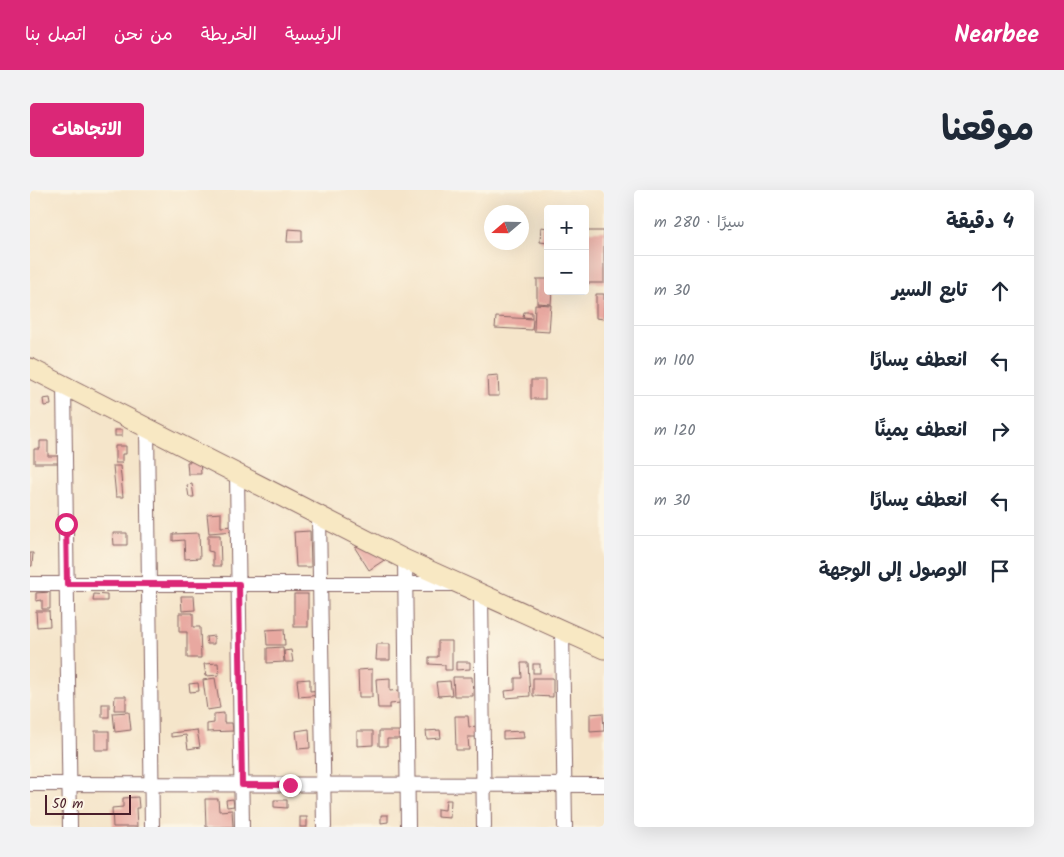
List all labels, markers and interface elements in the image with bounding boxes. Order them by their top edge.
text: Nearbee [954,16,1039,55]
text: اتصل بنا [25,21,86,50]
text: من نحن [114,21,173,50]
text: الخريطة [201,21,257,50]
text: الرئيسية [285,21,341,50]
button: الاتجاهات [30,103,144,157]
text: موقعنا [941,103,1034,159]
north arrow [484,205,529,250]
map controls [544,205,589,295]
button: + [544,205,589,250]
text: 4 دقيقة [946,206,1014,239]
text: سيرًا · 280 m [654,210,745,235]
button: − [544,250,589,295]
text: تابع السير [892,276,967,306]
icon: ahead [986,277,1014,305]
text: 30 m [654,278,690,303]
text: انعطف يسارًا [870,346,967,376]
icon: left [986,347,1014,375]
text: 100 m [654,348,694,373]
text: انعطف يمينًا [875,416,967,446]
icon: right [986,417,1014,445]
text: 120 m [654,418,696,443]
text: انعطف يسارًا [870,486,967,516]
icon: left [986,487,1014,515]
text: 30 m [654,488,690,513]
route start [55,513,78,536]
text: الوصول إلى الوجهة [819,556,967,586]
icon: arrive [986,557,1014,585]
route end [279,774,302,797]
scale bar [45,792,131,815]
text: 50 m [52,793,83,815]

